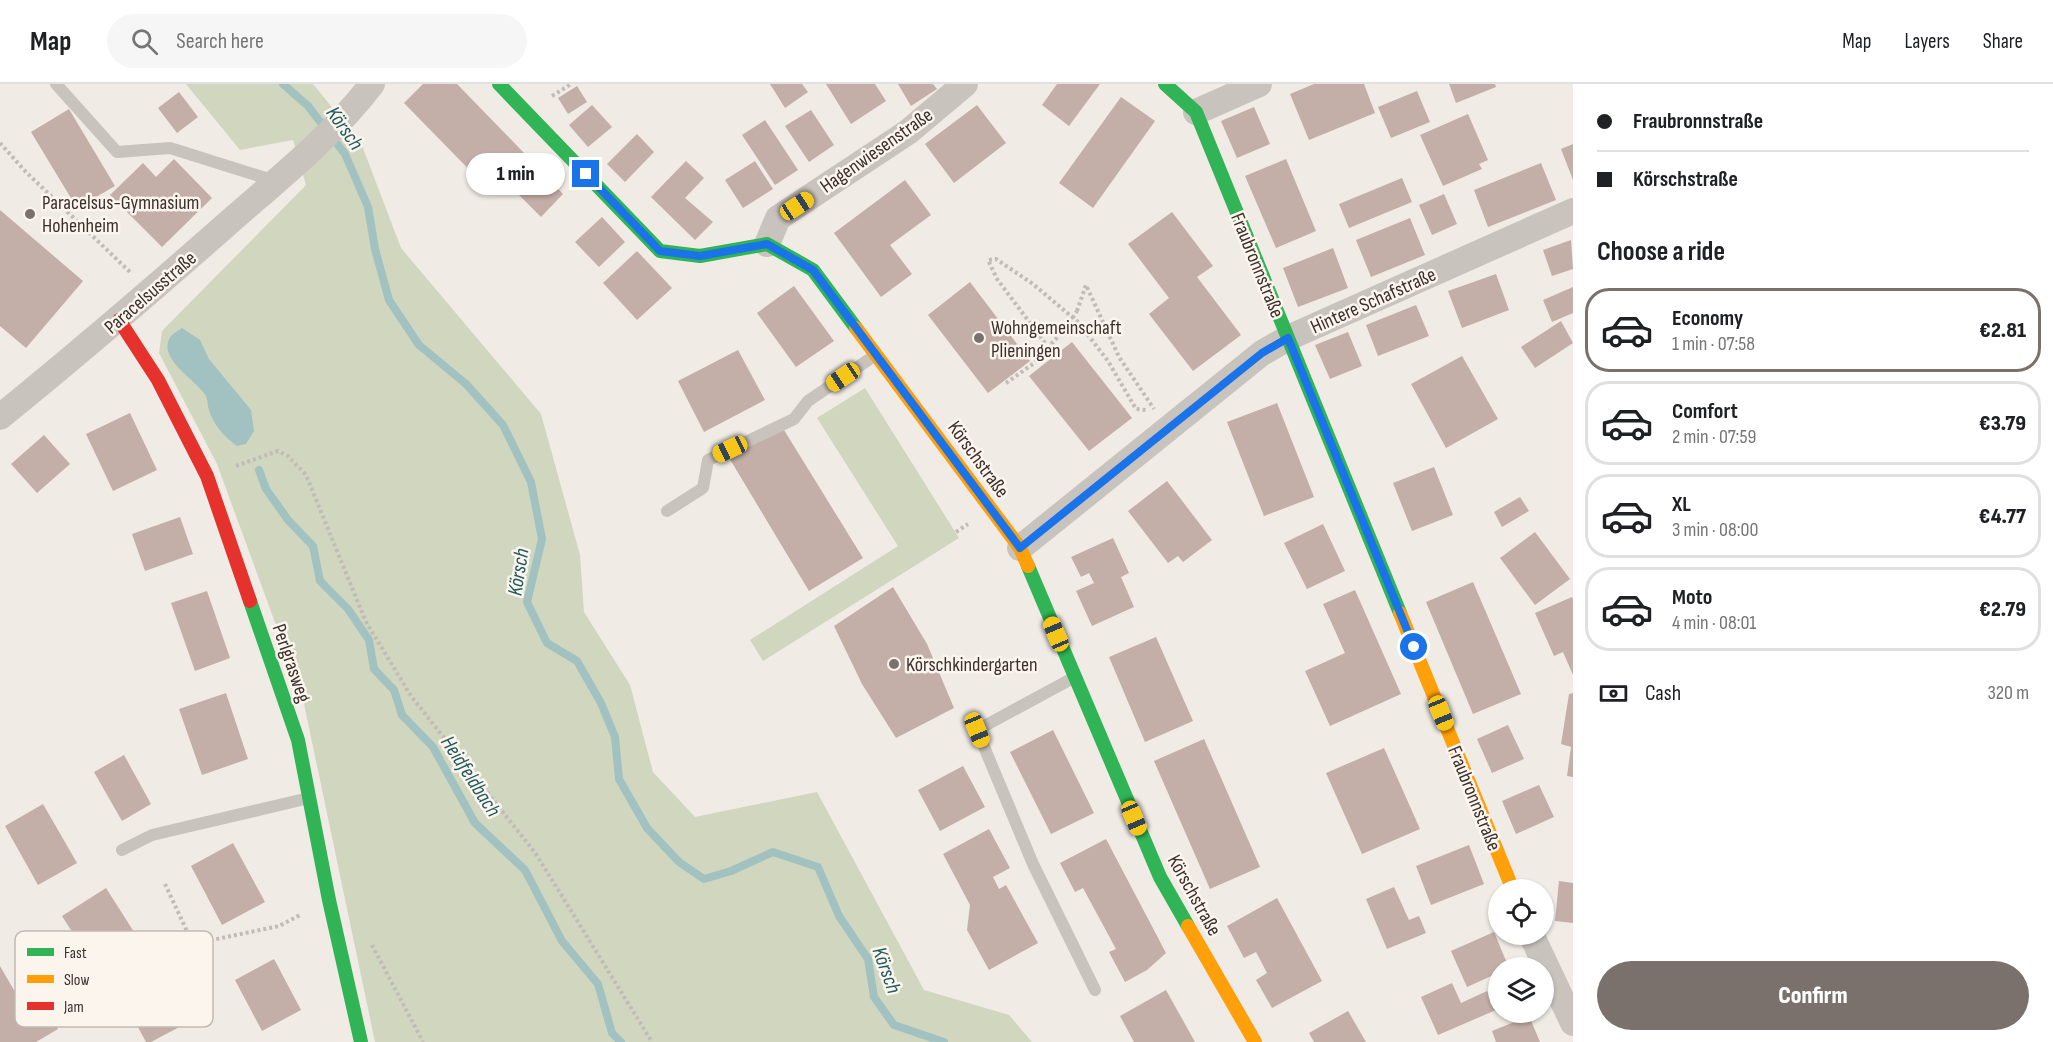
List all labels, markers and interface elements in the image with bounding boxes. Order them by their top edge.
search box [107,14,527,68]
text: Map [30,25,71,58]
icon: search [128,25,161,58]
text: Search here [176,28,264,55]
text: Map [1842,29,1871,54]
text: Layers [1904,29,1950,54]
text: Share [1983,29,2023,54]
water label: Körsch [321,102,369,155]
street label: Hagenwiesenstraße [816,103,938,198]
text: Fraubronnstraße [1633,108,1763,135]
callout: 1 min [466,153,565,195]
route end [572,160,599,187]
text: 1 min [496,162,535,186]
text: Körschstraße [1633,166,1738,193]
car [777,189,817,223]
place label: Paracelsus-Gymnasium Hohenheim [42,191,199,238]
marker: Paracelsus-Gymnasium Hohenheim [23,207,37,221]
street label: Fraubronnstraße [1225,209,1289,321]
text: Choose a ride [1597,236,1725,268]
street label: Paracelsusstraße [100,246,202,339]
street label: Hintere Schafstraße [1307,263,1440,339]
icon: car [1600,303,1654,357]
text: Economy [1672,305,1743,332]
place label: Wohngemeinschaft Plieningen [991,316,1122,363]
text: €2.81 [1979,317,2026,344]
marker: Wohngemeinschaft Plieningen [972,331,986,345]
text: 1 min · 07:58 [1672,332,1755,356]
car [823,359,863,395]
icon: car [1600,396,1654,450]
text: Comfort [1672,398,1738,425]
text: €3.79 [1979,410,2026,437]
street label: Körschstraße [942,417,1014,503]
text: 2 min · 07:59 [1672,425,1756,449]
car [710,433,750,465]
icon: car [1600,489,1654,543]
text: XL [1672,491,1691,518]
text: €4.77 [1979,503,2026,530]
text: 3 min · 08:00 [1672,518,1758,542]
water label: Körsch [502,546,535,598]
icon: car [1600,582,1654,636]
text: Moto [1672,584,1712,611]
text: €2.79 [1979,596,2026,623]
text: 4 min · 08:01 [1672,611,1756,635]
car [1041,614,1071,654]
street label: Perlgrasweg [266,621,316,706]
route start [1400,633,1427,660]
place label: Körschkindergarten [906,653,1038,677]
marker: Körschkindergarten [887,657,901,671]
icon: cash [1597,677,1630,710]
text: Cash [1645,680,1681,707]
text: 320 m [1987,681,2029,705]
car [1426,693,1456,733]
car [962,710,992,750]
water label: Heidfeldbach [435,731,506,822]
street label: Fraubronnstraße [1442,742,1506,854]
car [1119,798,1149,838]
street label: Körschstraße [1162,851,1226,940]
map controls [1488,879,1554,1023]
button: locate [1488,879,1554,945]
legend [15,931,213,1027]
text: Fast [64,944,87,963]
water label: Körsch [867,944,906,997]
button: layers [1488,957,1554,1023]
button: Confirm [1597,961,2029,1030]
text: Slow [64,971,89,990]
text: Jam [63,998,84,1017]

